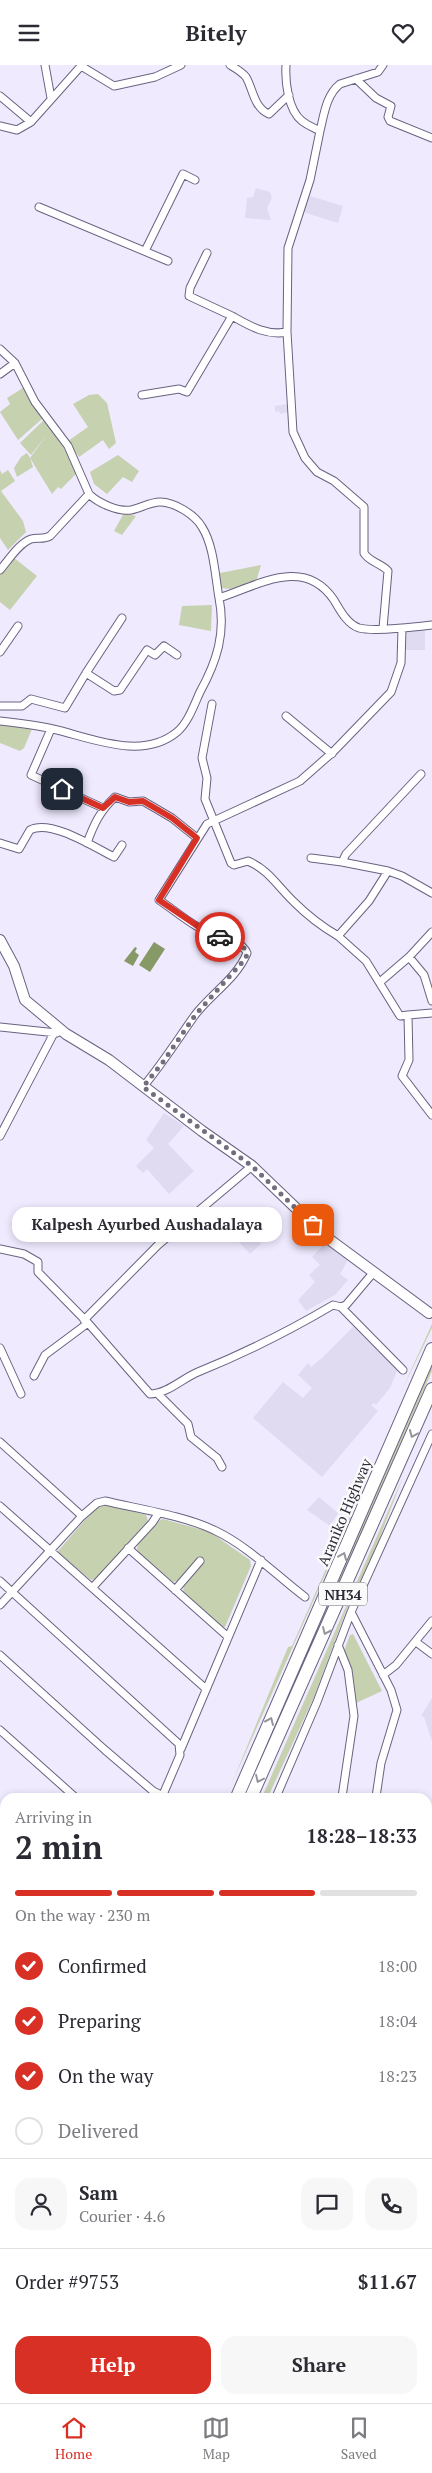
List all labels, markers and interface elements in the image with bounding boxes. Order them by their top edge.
text: Bitely [185,18,247,47]
icon: menu [15,19,43,47]
icon: heart [389,19,417,47]
pin [41,768,83,810]
icon: home [48,775,76,803]
courier [195,912,245,962]
icon: car [206,923,234,951]
pin [292,1204,334,1246]
callout: Kalpesh Ayurbed Aushadalaya [13,1207,283,1243]
icon: bag [299,1211,327,1239]
text: Kalpesh Ayurbed Aushadalaya [31,1213,263,1235]
one-way arrow [408,1429,419,1438]
street label: Araniko Highway [312,1455,376,1569]
one-way arrow [336,1552,347,1561]
road number: NH34 [319,1583,367,1605]
one-way arrow [322,1626,332,1635]
one-way arrow [263,1717,274,1726]
one-way arrow [255,1774,266,1783]
text: Arriving in [15,1806,92,1828]
text: 18:28–18:33 [306,1823,417,1848]
text: 2 min [15,1826,103,1868]
text: On the way · 230 m [15,1904,150,1926]
icon: check [15,1952,43,1980]
text: Confirmed [58,1953,147,1978]
text: 18:00 [378,1955,417,1977]
icon: check [15,2007,43,2035]
text: Preparing [58,2008,141,2033]
text: 18:04 [378,2010,417,2032]
icon: check [15,2062,43,2090]
text: On the way [58,2063,153,2088]
text: 18:23 [378,2065,417,2087]
text: Delivered [58,2118,139,2143]
button: person [15,2178,67,2230]
button: chat [301,2178,353,2230]
button: phone [365,2178,417,2230]
text: Sam [79,2180,118,2205]
text: Courier · 4.6 [79,2205,165,2227]
text: Order #9753 [15,2269,119,2294]
text: $11.67 [358,2269,417,2294]
button: Help [15,2336,211,2394]
button: Share [221,2336,417,2394]
tab: Home [55,2414,92,2463]
tab: Map [202,2414,230,2463]
tab: Saved [341,2414,377,2463]

